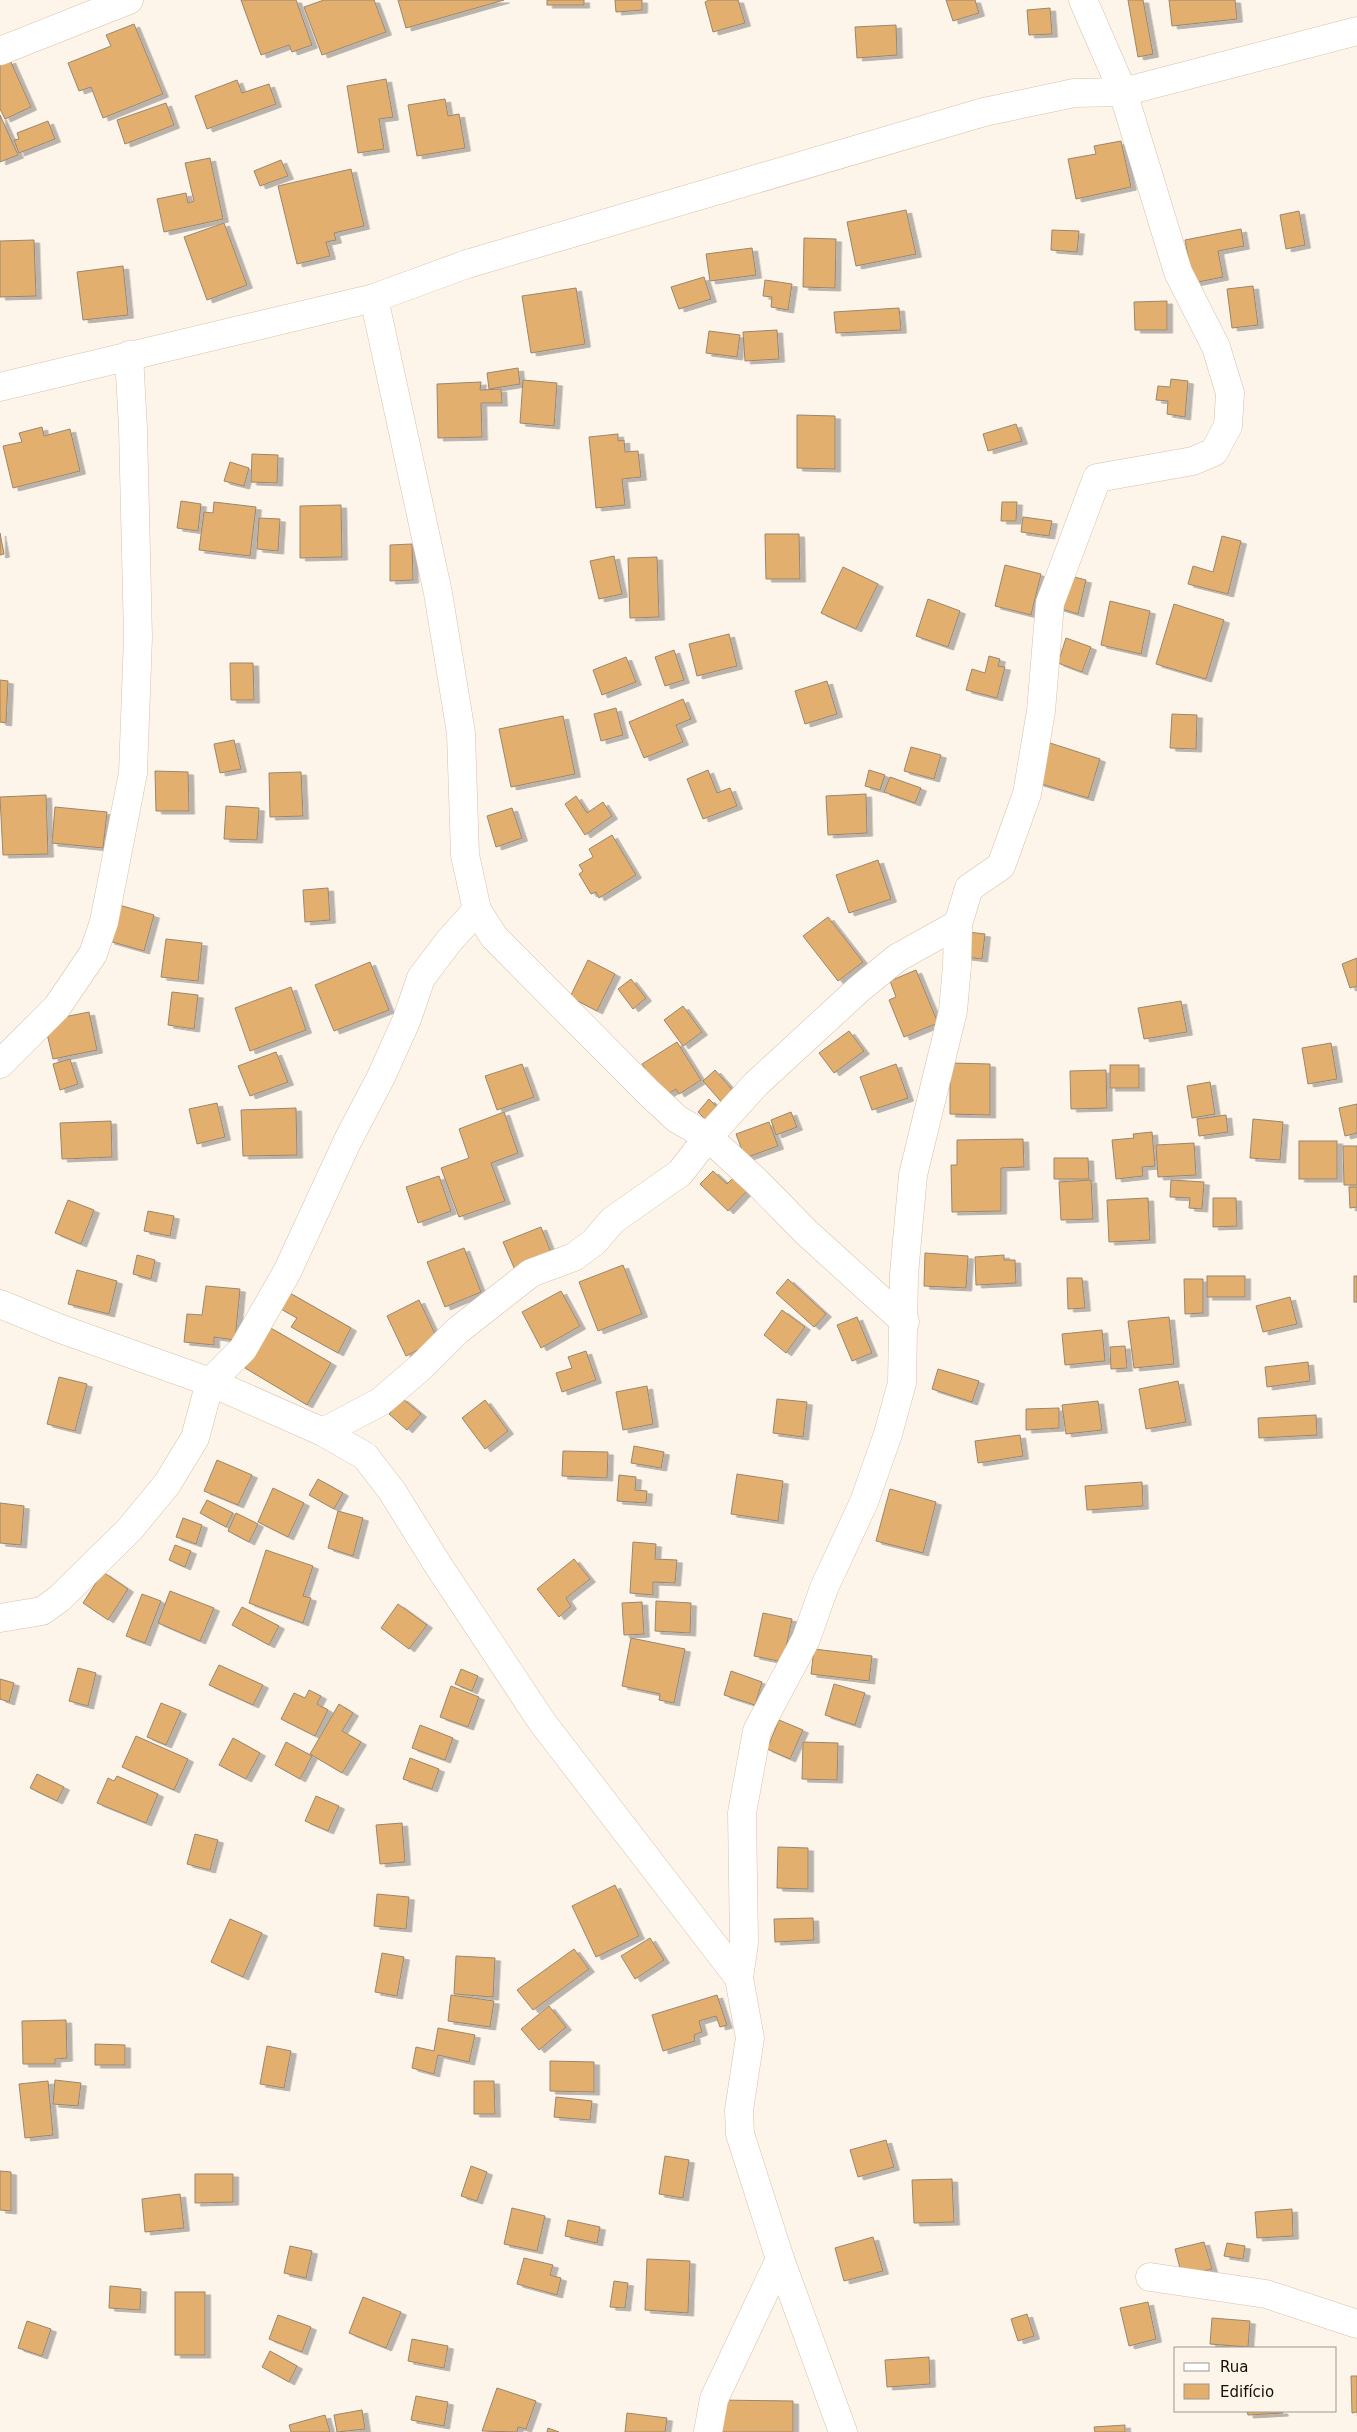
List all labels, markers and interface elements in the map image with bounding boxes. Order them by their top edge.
legend [1174,2347,1337,2412]
text: Rua [1220,2358,1248,2376]
text: Edifício [1220,2383,1274,2401]

